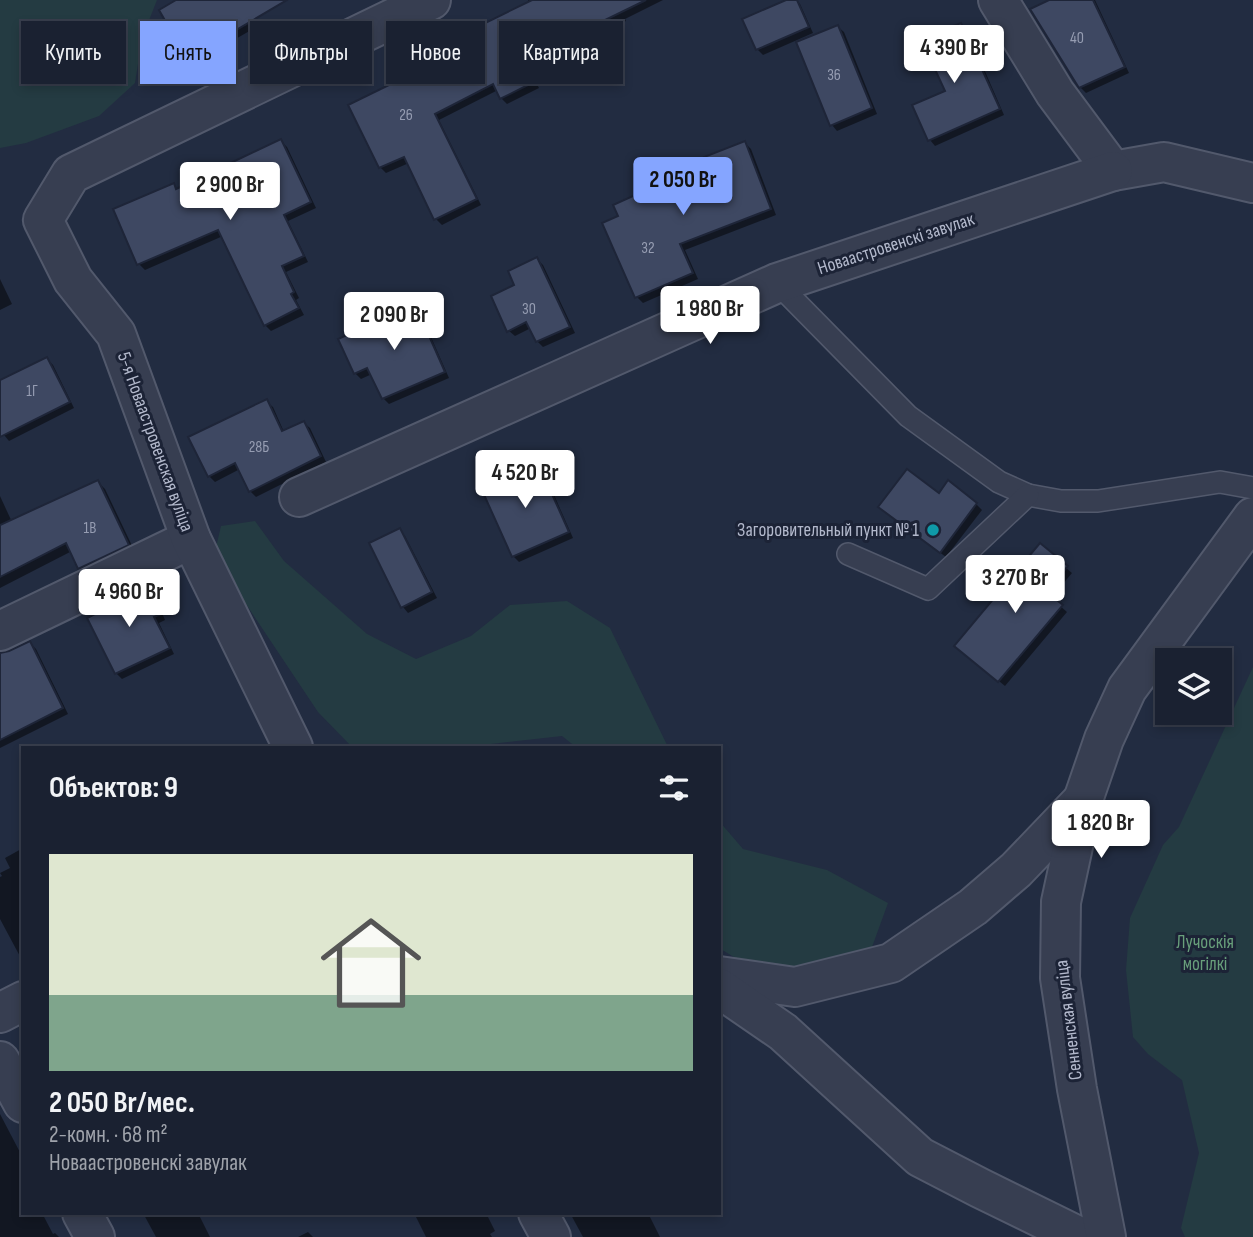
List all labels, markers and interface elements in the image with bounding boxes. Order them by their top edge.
chip: Купить [21,21,126,84]
chip: Снять [140,21,236,84]
chip: Фильтры [250,21,372,84]
chip: Новое [386,21,485,84]
chip: Квартира [499,21,623,84]
pin: 4 390 Br [882,25,1026,85]
house number: 40 [1070,29,1084,48]
text: 4 390 Br [920,34,988,62]
house number: 36 [827,66,841,85]
house number: 26 [399,106,413,125]
pin: 2 050 Br [611,158,755,217]
pin: 2 900 Br [158,162,302,222]
text: 2 050 Br [649,166,717,194]
text: 2 900 Br [196,171,264,199]
street label: Новаастровенскі завулак [815,208,978,280]
house number: 32 [641,239,655,258]
pin: 1 980 Br [638,286,782,346]
pin: 2 090 Br [322,292,466,352]
text: 1 980 Br [677,295,744,323]
house number: 30 [522,300,536,319]
text: 2 090 Br [360,301,428,329]
street label: 5-я Новаастровенская вуліца [112,349,198,535]
house number: 1Г [26,382,38,401]
house number: 28Б [249,438,269,457]
pin: 4 520 Br [453,450,597,510]
text: 4 520 Br [491,459,559,487]
house number: 1В [84,519,96,538]
place label: Загоровительный пункт № 1 [737,519,919,542]
marker: Загоровительный пункт № 1 [925,522,941,538]
pin: 3 270 Br [943,556,1087,615]
text: 3 270 Br [982,564,1048,592]
pin: 4 960 Br [57,570,201,629]
text: 4 960 Br [95,578,163,606]
map controls [1155,648,1232,725]
button: layers [1155,648,1232,725]
icon: filters [655,769,693,807]
text: Объектов: 9 [49,770,178,806]
pin: 1 820 Br [1029,800,1173,860]
text: 1 820 Br [1068,809,1134,837]
icon: home [308,900,434,1026]
park label: Лучоскія могілкі [1176,931,1234,976]
street label: Сенненская вуліца [1050,959,1088,1081]
text: 2 050 Br/мес. [49,1085,195,1121]
text: 2-комн. · 68 m² [49,1121,168,1149]
text: Новаастровенскі завулак [49,1149,247,1177]

